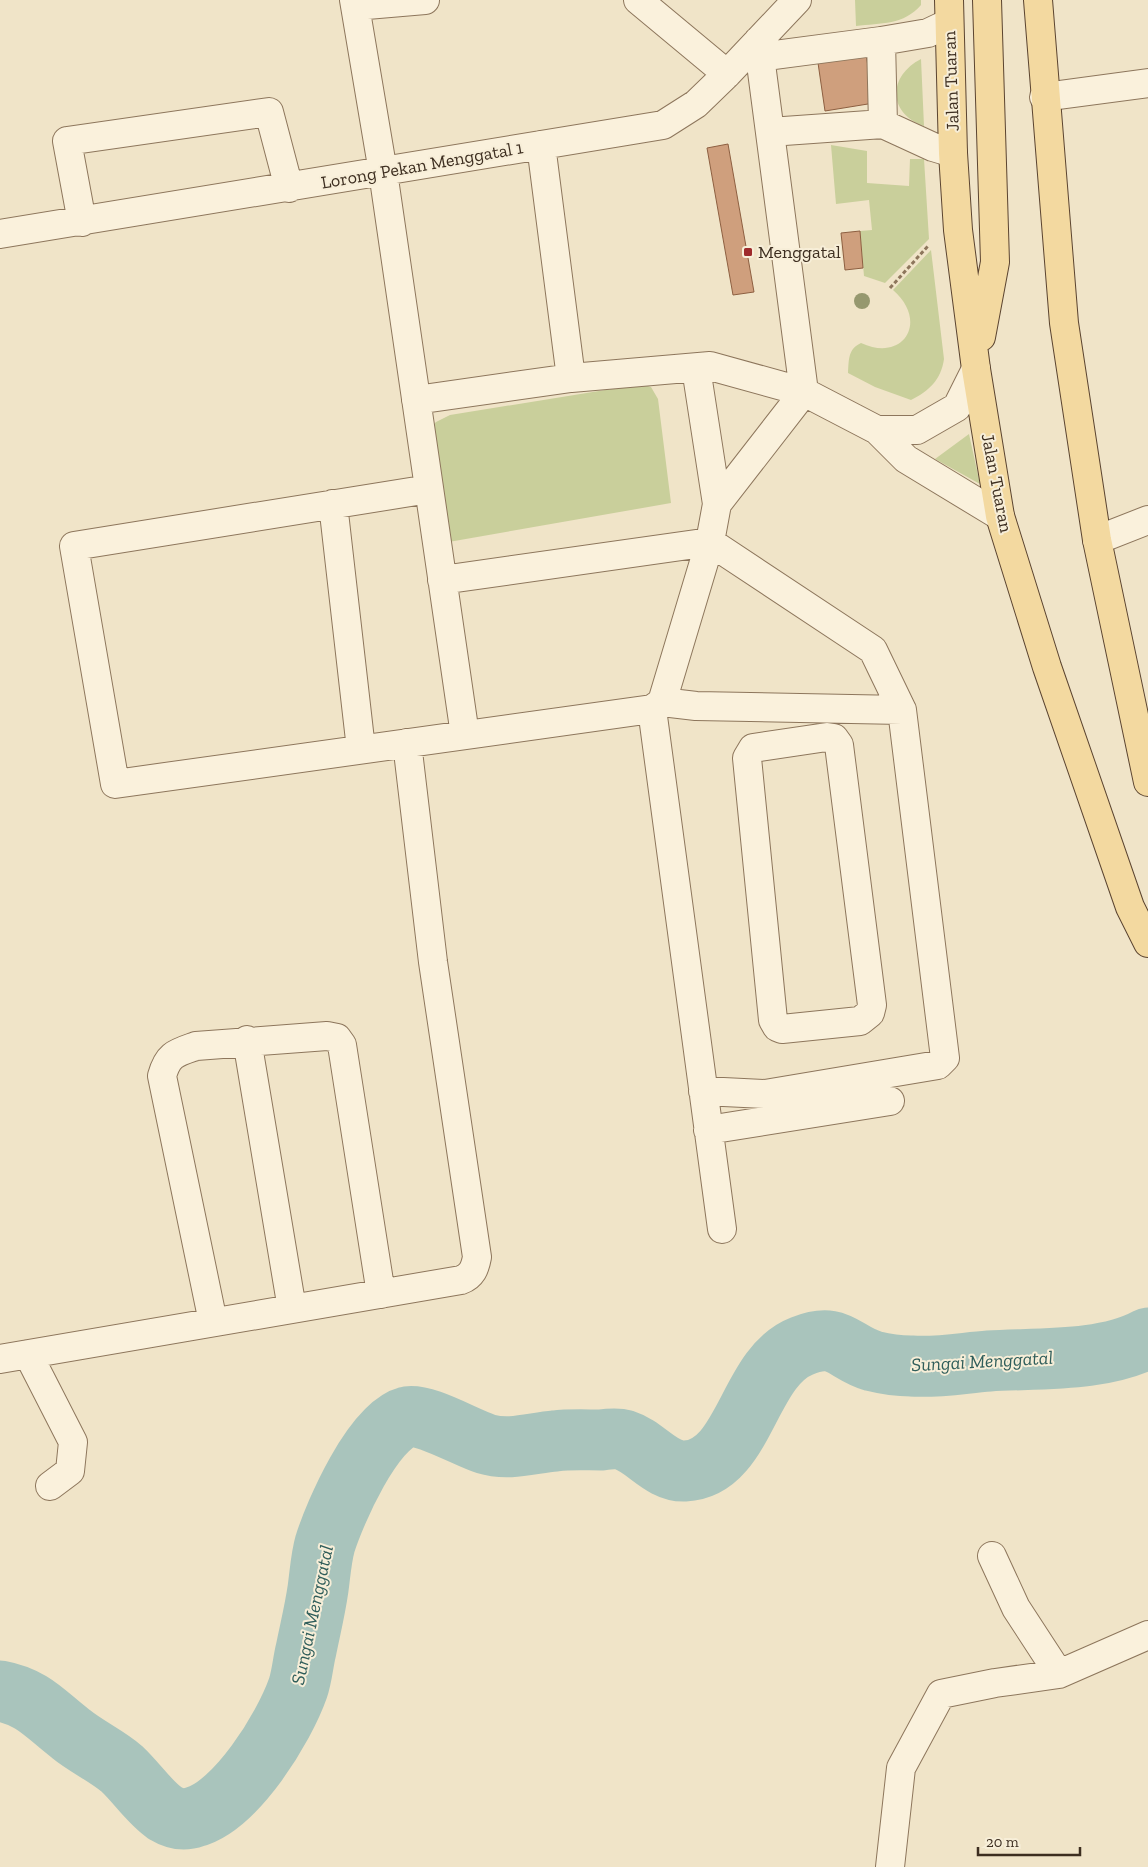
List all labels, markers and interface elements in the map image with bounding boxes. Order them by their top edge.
street label: Jalan Tuaran [938,30,964,132]
street label: Lorong Pekan Menggatal 1 [319,136,525,194]
place label: Menggatal [758,241,841,263]
marker: Menggatal [742,246,754,258]
street label: Jalan Tuaran [977,432,1018,535]
water label: Sungai Menggatal [911,1346,1053,1376]
water label: Sungai Menggatal [286,1543,338,1687]
scale bar [978,1824,1080,1856]
text: 20 m [986,1833,1019,1851]

